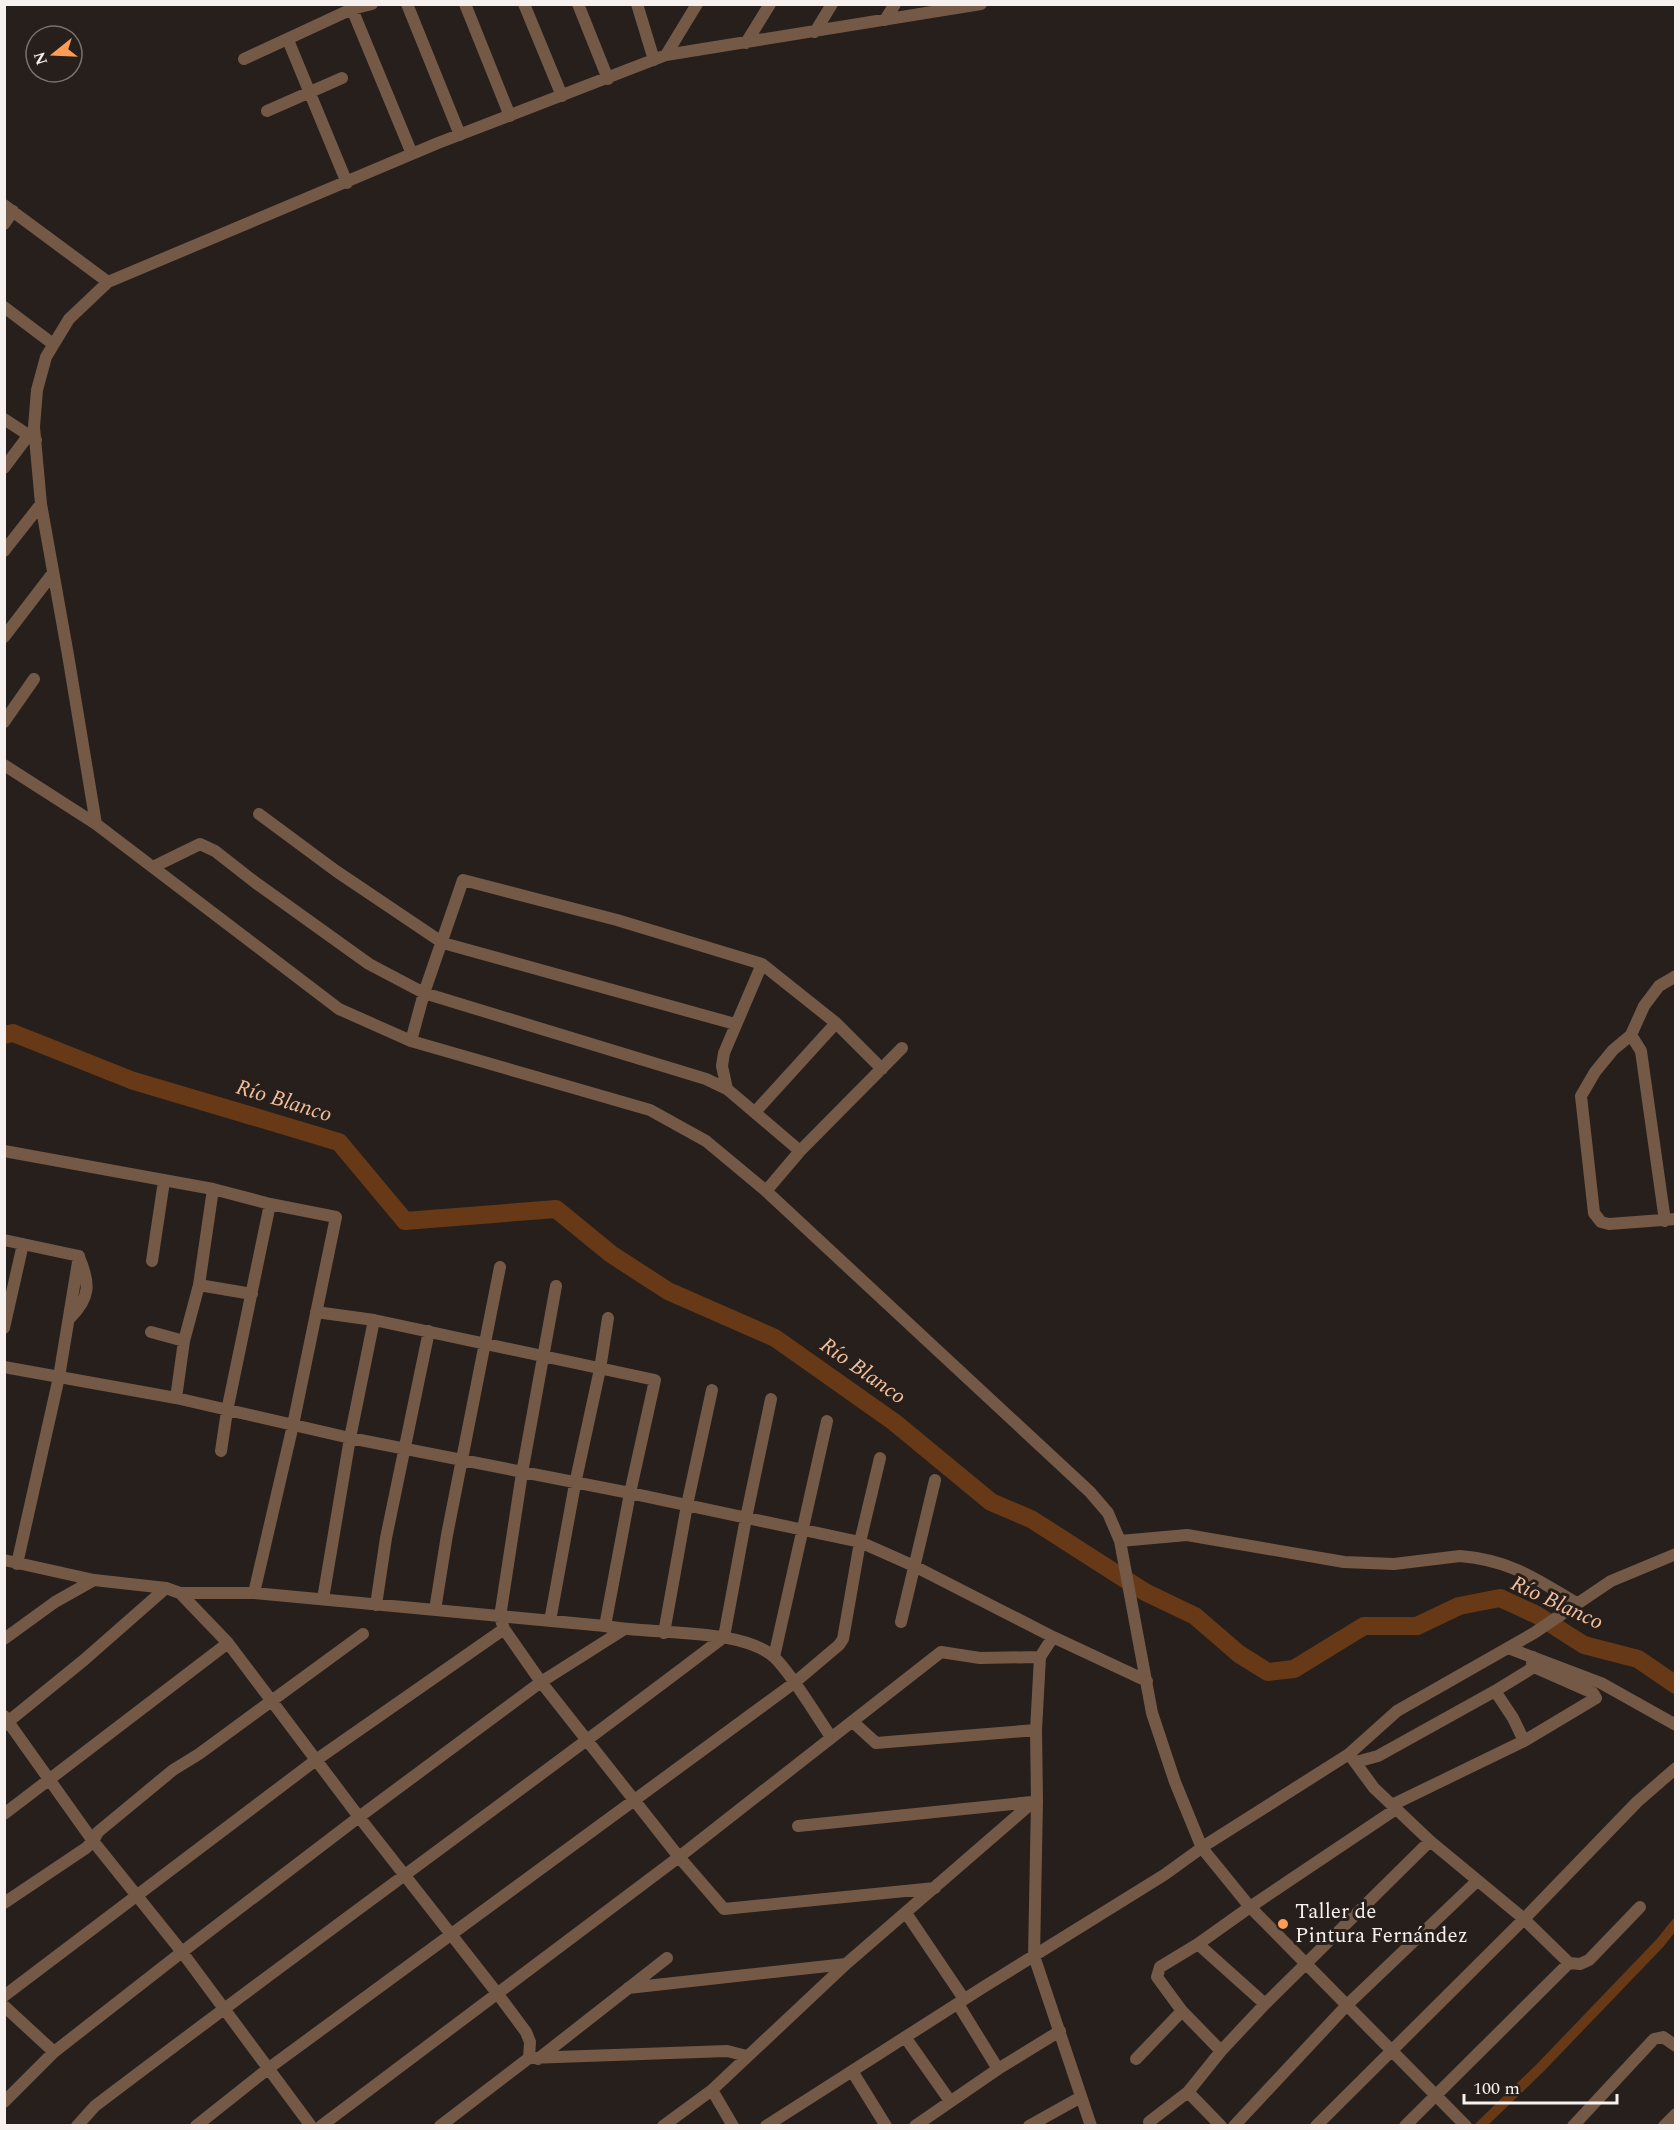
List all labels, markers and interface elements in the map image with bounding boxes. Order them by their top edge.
north arrow [24,24,84,84]
text: N [27,48,54,68]
water label: Río Blanco [232,1071,336,1131]
water label: Río Blanco [813,1329,913,1413]
water label: Río Blanco [1505,1567,1609,1639]
place label: Taller de Pintura Fernández [1295,1896,1468,1952]
marker: Taller de Pintura Fernández [1276,1917,1290,1931]
scale bar [1464,2067,1617,2105]
text: 100 m [1473,2075,1520,2102]

